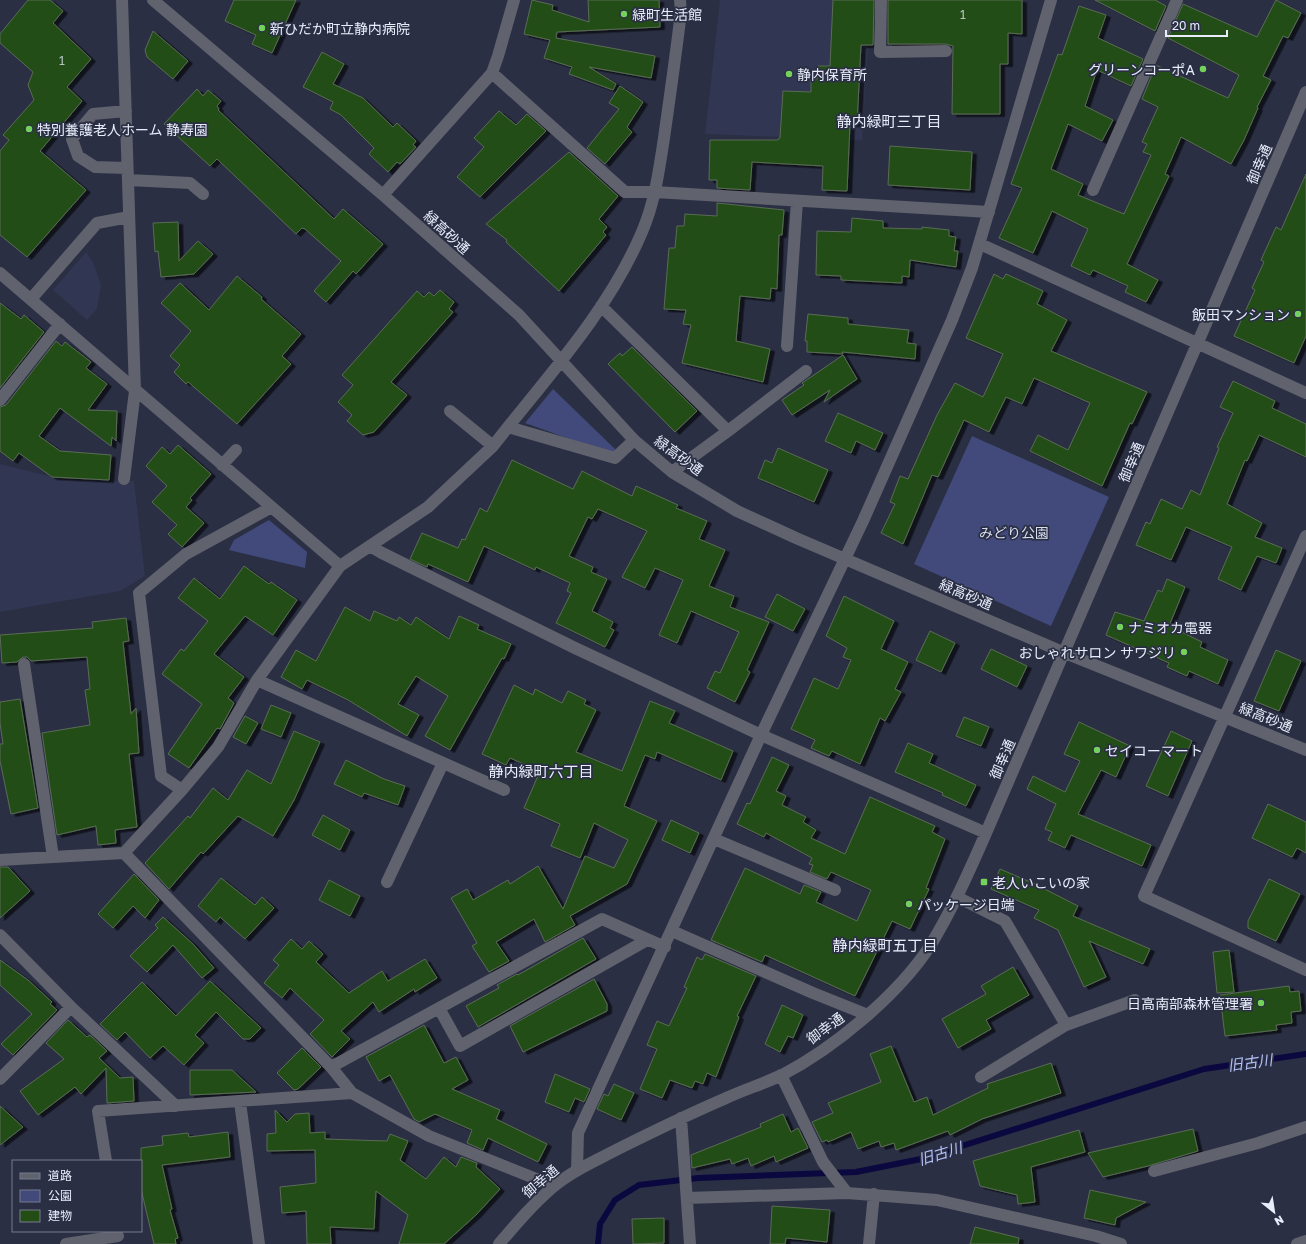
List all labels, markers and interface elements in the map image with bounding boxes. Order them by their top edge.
place label: 緑町生活館 [632,6,702,23]
house number: 1 [960,7,966,22]
marker: 緑町生活館 [619,9,629,19]
scale bar [1166,12,1227,38]
text: 20 m [1172,18,1200,33]
place label: 新ひだか町立静内病院 [270,20,410,37]
marker: 新ひだか町立静内病院 [257,23,267,33]
house number: 1 [59,53,65,68]
place label: グリーンコーポA [1088,61,1196,78]
marker: グリーンコーポA [1198,64,1208,74]
place label: 静内保育所 [797,66,867,83]
marker: 静内保育所 [784,69,794,79]
district label: 静内緑町三丁目 [836,112,942,130]
place label: 特別養護老人ホーム 静寿園 [37,121,208,138]
marker: 特別養護老人ホーム 静寿園 [24,124,34,134]
street label: 御幸通 [1243,141,1275,187]
street label: 緑高砂通 [421,207,473,257]
place label: 飯田マンション [1192,306,1290,323]
marker: 飯田マンション [1293,309,1303,319]
street label: 緑高砂通 [651,432,707,478]
street label: 御幸通 [1115,439,1147,485]
park label: みどり公園 [979,524,1049,541]
street label: 緑高砂通 [937,575,995,613]
place label: ナミオカ電器 [1128,619,1212,636]
marker: ナミオカ電器 [1115,622,1125,632]
place label: おしゃれサロン サワジリ [1019,644,1176,661]
marker: おしゃれサロン サワジリ [1179,647,1189,657]
street label: 緑高砂通 [1237,699,1295,735]
street label: 御幸通 [986,736,1018,782]
place label: セイコーマート [1105,742,1203,759]
marker: セイコーマート [1092,745,1102,755]
district label: 静内緑町六丁目 [488,762,594,780]
place label: 老人いこいの家 [992,874,1090,891]
marker: 老人いこいの家 [979,877,989,887]
place label: パッケージ日端 [917,896,1015,913]
marker: パッケージ日端 [904,899,914,909]
district label: 静内緑町五丁目 [832,936,938,954]
place label: 日高南部森林管理署 [1127,995,1253,1012]
marker: 日高南部森林管理署 [1256,998,1266,1008]
street label: 御幸通 [803,1009,847,1047]
water label: 旧古川 [1226,1050,1276,1074]
water label: 旧古川 [916,1137,966,1168]
legend [12,1160,142,1232]
street label: 御幸通 [518,1161,562,1201]
text: 道路 [48,1168,72,1183]
text: 公園 [48,1188,72,1203]
north arrow [1254,1192,1294,1232]
text: 建物 [48,1208,72,1223]
text: N [1272,1213,1286,1229]

